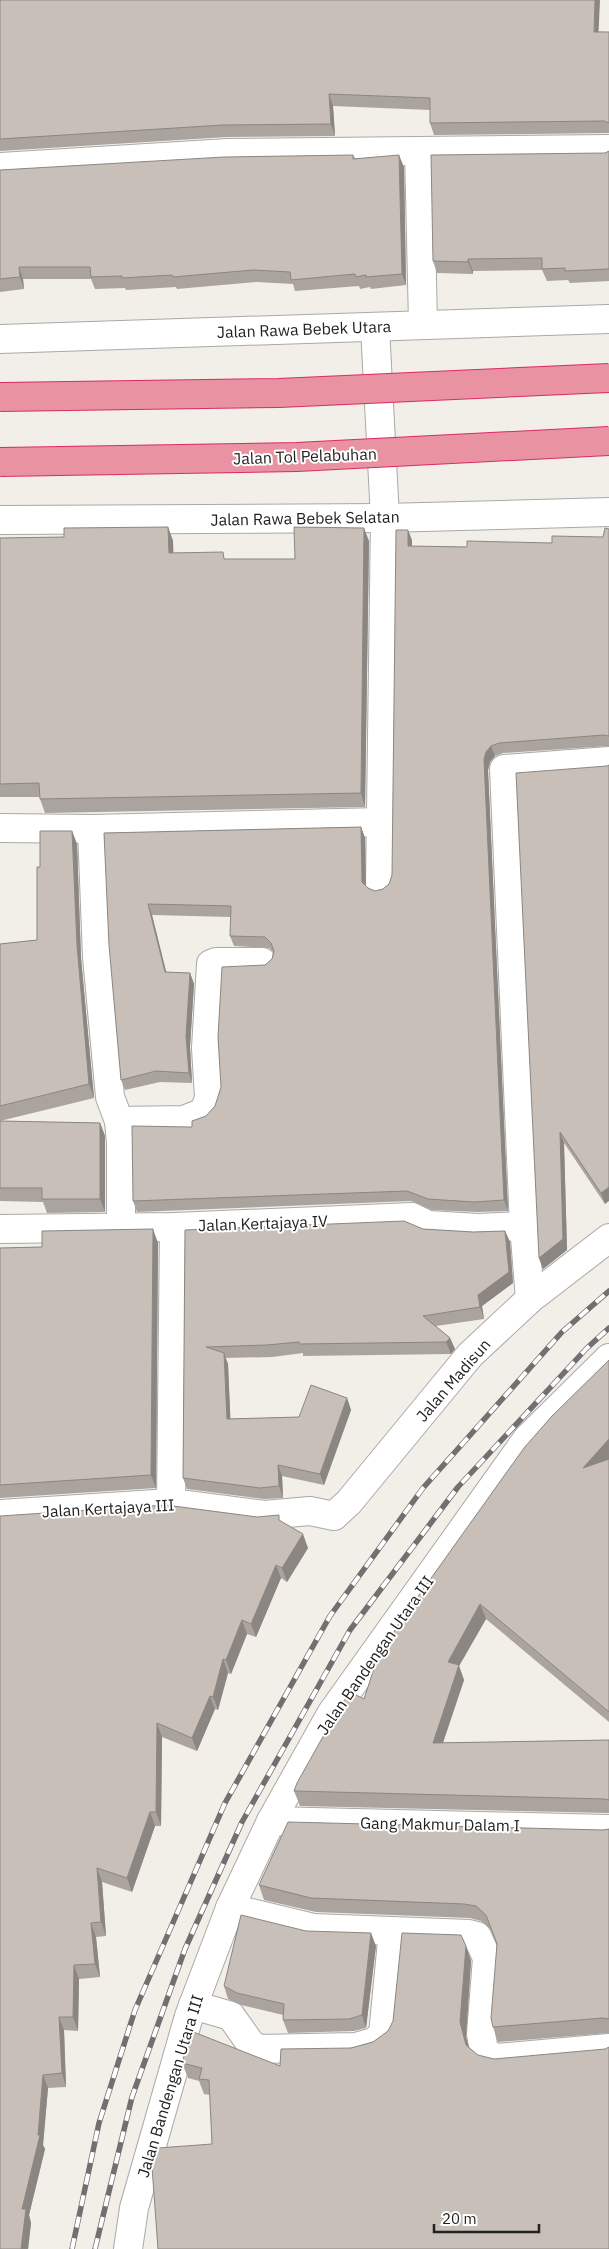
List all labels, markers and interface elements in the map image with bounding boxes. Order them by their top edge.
street label: Jalan Rawa Bebek Utara [217,316,392,342]
street label: Jalan Tol Pelabuhan [233,443,377,469]
street label: Jalan Rawa Bebek Selatan [210,506,400,530]
street label: Jalan Kertajaya IV [198,1211,328,1235]
street label: Jalan Madisun [412,1334,494,1426]
street label: Jalan Kertajaya III [41,1495,175,1521]
street label: Jalan Bandengan Utara III [312,1572,438,1738]
street label: Gang Makmur Dalam I [360,1813,520,1835]
street label: Jalan Bandengan Utara III [133,1992,207,2180]
scale bar [434,2202,539,2234]
text: 20 m [442,2209,477,2228]

